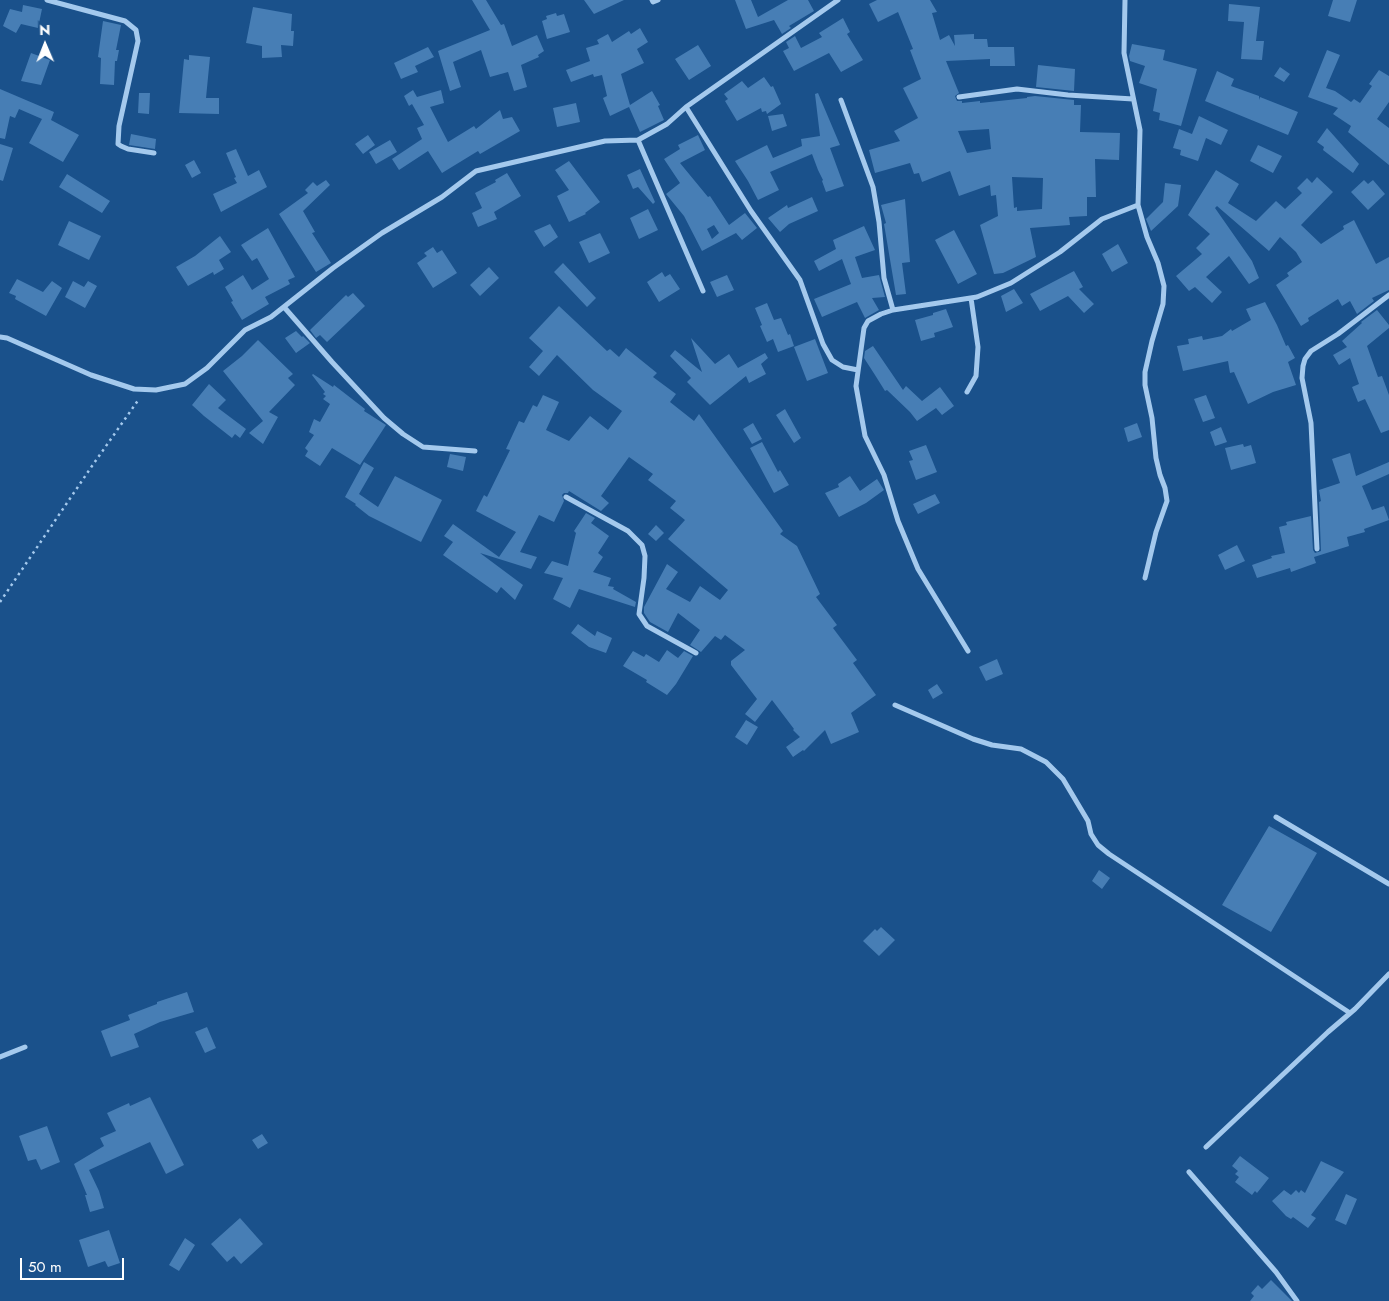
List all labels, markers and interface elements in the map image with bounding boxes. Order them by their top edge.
north arrow [20,20,70,70]
text: N [39,20,50,40]
scale bar [22,1248,126,1280]
text: 50 m [28,1256,62,1278]

